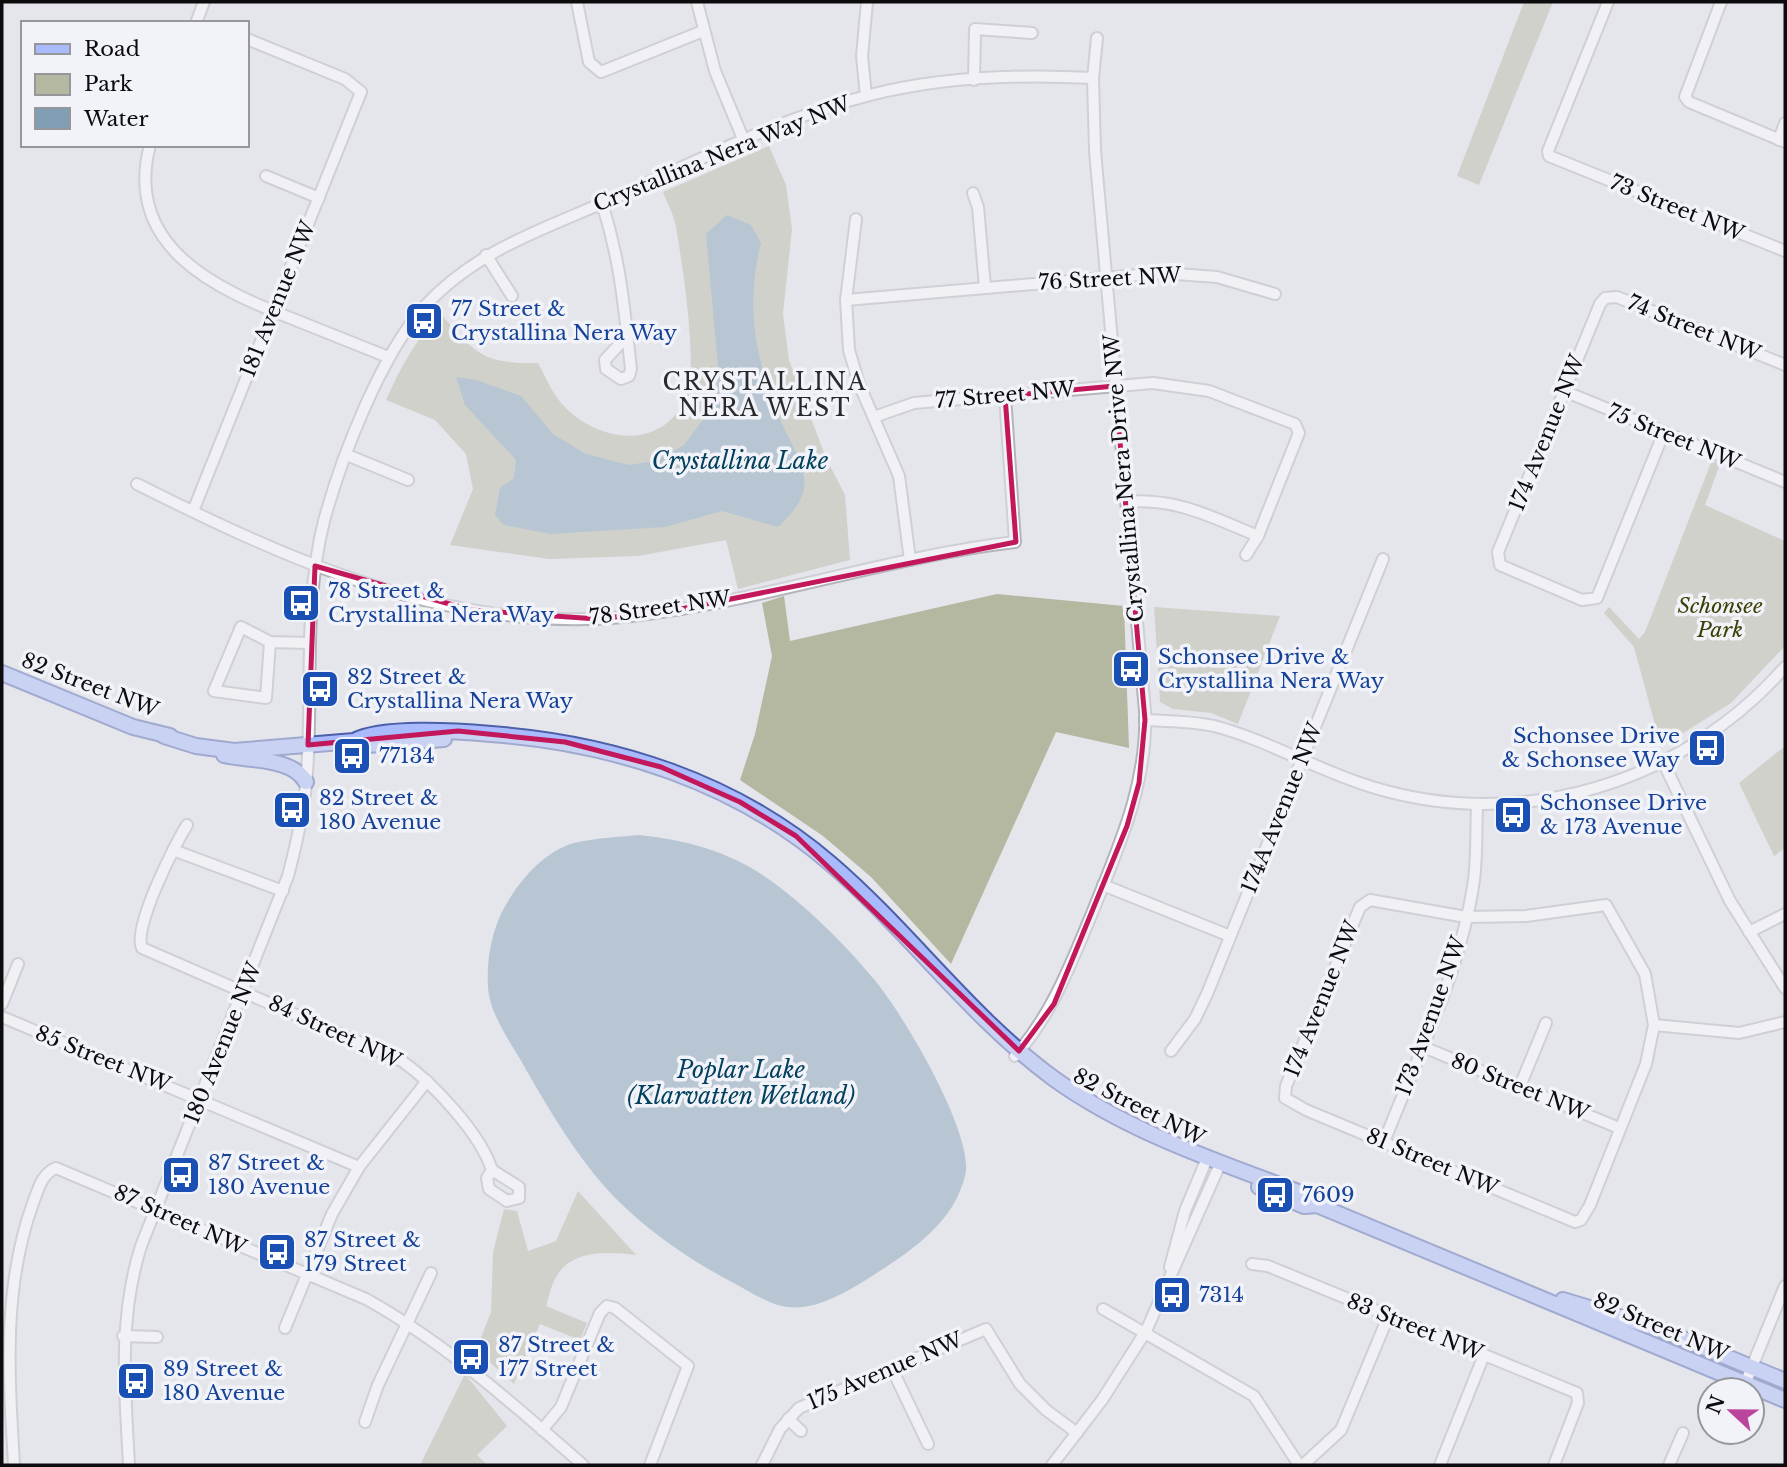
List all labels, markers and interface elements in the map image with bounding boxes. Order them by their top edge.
legend [21,21,248,147]
text: Road [84,36,140,62]
text: Park [84,71,133,97]
street label: Crystallina Nera Way NW [590,90,855,218]
text: Water [83,106,148,132]
street label: 73 Street NW [1606,169,1748,247]
street label: 181 Avenue NW [235,217,321,381]
street label: 76 Street NW [1038,262,1182,296]
street label: 74 Street NW [1624,289,1765,367]
place label: 77 Street & Crystallina Nera Way [451,296,678,346]
bus stop icon: 77 Street & Crystallina Nera Way [403,300,445,342]
street label: Crystallina Nera Drive NW [1098,332,1150,623]
street label: 174 Avenue NW [1504,351,1590,515]
district label: CRYSTALLINA NERA WEST [663,368,867,422]
street label: 77 Street NW [934,376,1076,414]
street label: 75 Street NW [1604,399,1745,476]
water label: Crystallina Lake [652,447,829,475]
place label: 78 Street & Crystallina Nera Way [328,578,555,628]
bus stop icon: 78 Street & Crystallina Nera Way [280,582,322,624]
street label: 78 Street NW [588,585,732,631]
park label: Schonsee Park [1678,593,1763,643]
place label: Schonsee Drive & Crystallina Nera Way [1158,644,1385,694]
street label: 82 Street NW [18,647,162,723]
bus stop icon: Schonsee Drive & Crystallina Nera Way [1110,648,1152,690]
place label: 82 Street & Crystallina Nera Way [347,664,574,714]
bus stop icon: 82 Street & Crystallina Nera Way [299,668,341,710]
street label: 174A Avenue NW [1236,718,1328,897]
place label: Schonsee Drive & Schonsee Way [1502,723,1681,773]
bus stop icon: Schonsee Drive & Schonsee Way [1686,727,1728,769]
bus stop icon: 77134 [331,735,373,777]
place label: 77134 [379,743,435,769]
place label: 82 Street & 180 Avenue [319,785,441,835]
bus stop icon: 82 Street & 180 Avenue [271,789,313,831]
place label: Schonsee Drive & 173 Avenue [1540,790,1707,840]
bus stop icon: Schonsee Drive & 173 Avenue [1492,794,1534,836]
street label: 174 Avenue NW [1279,917,1365,1081]
street label: 173 Avenue NW [1390,932,1472,1099]
street label: 180 Avenue NW [179,958,267,1128]
street label: 84 Street NW [264,990,406,1074]
street label: 85 Street NW [32,1020,175,1098]
street label: 80 Street NW [1447,1047,1593,1127]
water label: Poplar Lake (Klarvatten Wetland) [627,1056,855,1110]
street label: 82 Street NW [1069,1063,1210,1152]
street label: 81 Street NW [1362,1122,1502,1202]
place label: 87 Street & 180 Avenue [208,1150,330,1200]
bus stop icon: 87 Street & 180 Avenue [160,1154,202,1196]
bus stop icon: 7609 [1254,1174,1296,1216]
street label: 87 Street NW [110,1179,250,1261]
place label: 7609 [1302,1182,1355,1208]
place label: 87 Street & 179 Street [304,1227,421,1277]
bus stop icon: 87 Street & 179 Street [256,1231,298,1273]
bus stop icon: 7314 [1151,1274,1193,1316]
place label: 7314 [1199,1282,1244,1308]
street label: 82 Street NW [1589,1287,1733,1367]
street label: 83 Street NW [1343,1288,1487,1366]
street label: 175 Avenue NW [803,1326,967,1415]
place label: 87 Street & 177 Street [498,1332,615,1382]
bus stop icon: 87 Street & 177 Street [450,1336,492,1378]
place label: 89 Street & 180 Avenue [163,1356,285,1406]
bus stop icon: 89 Street & 180 Avenue [115,1360,157,1402]
north arrow [1696,1376,1766,1446]
text: N [1702,1392,1730,1417]

